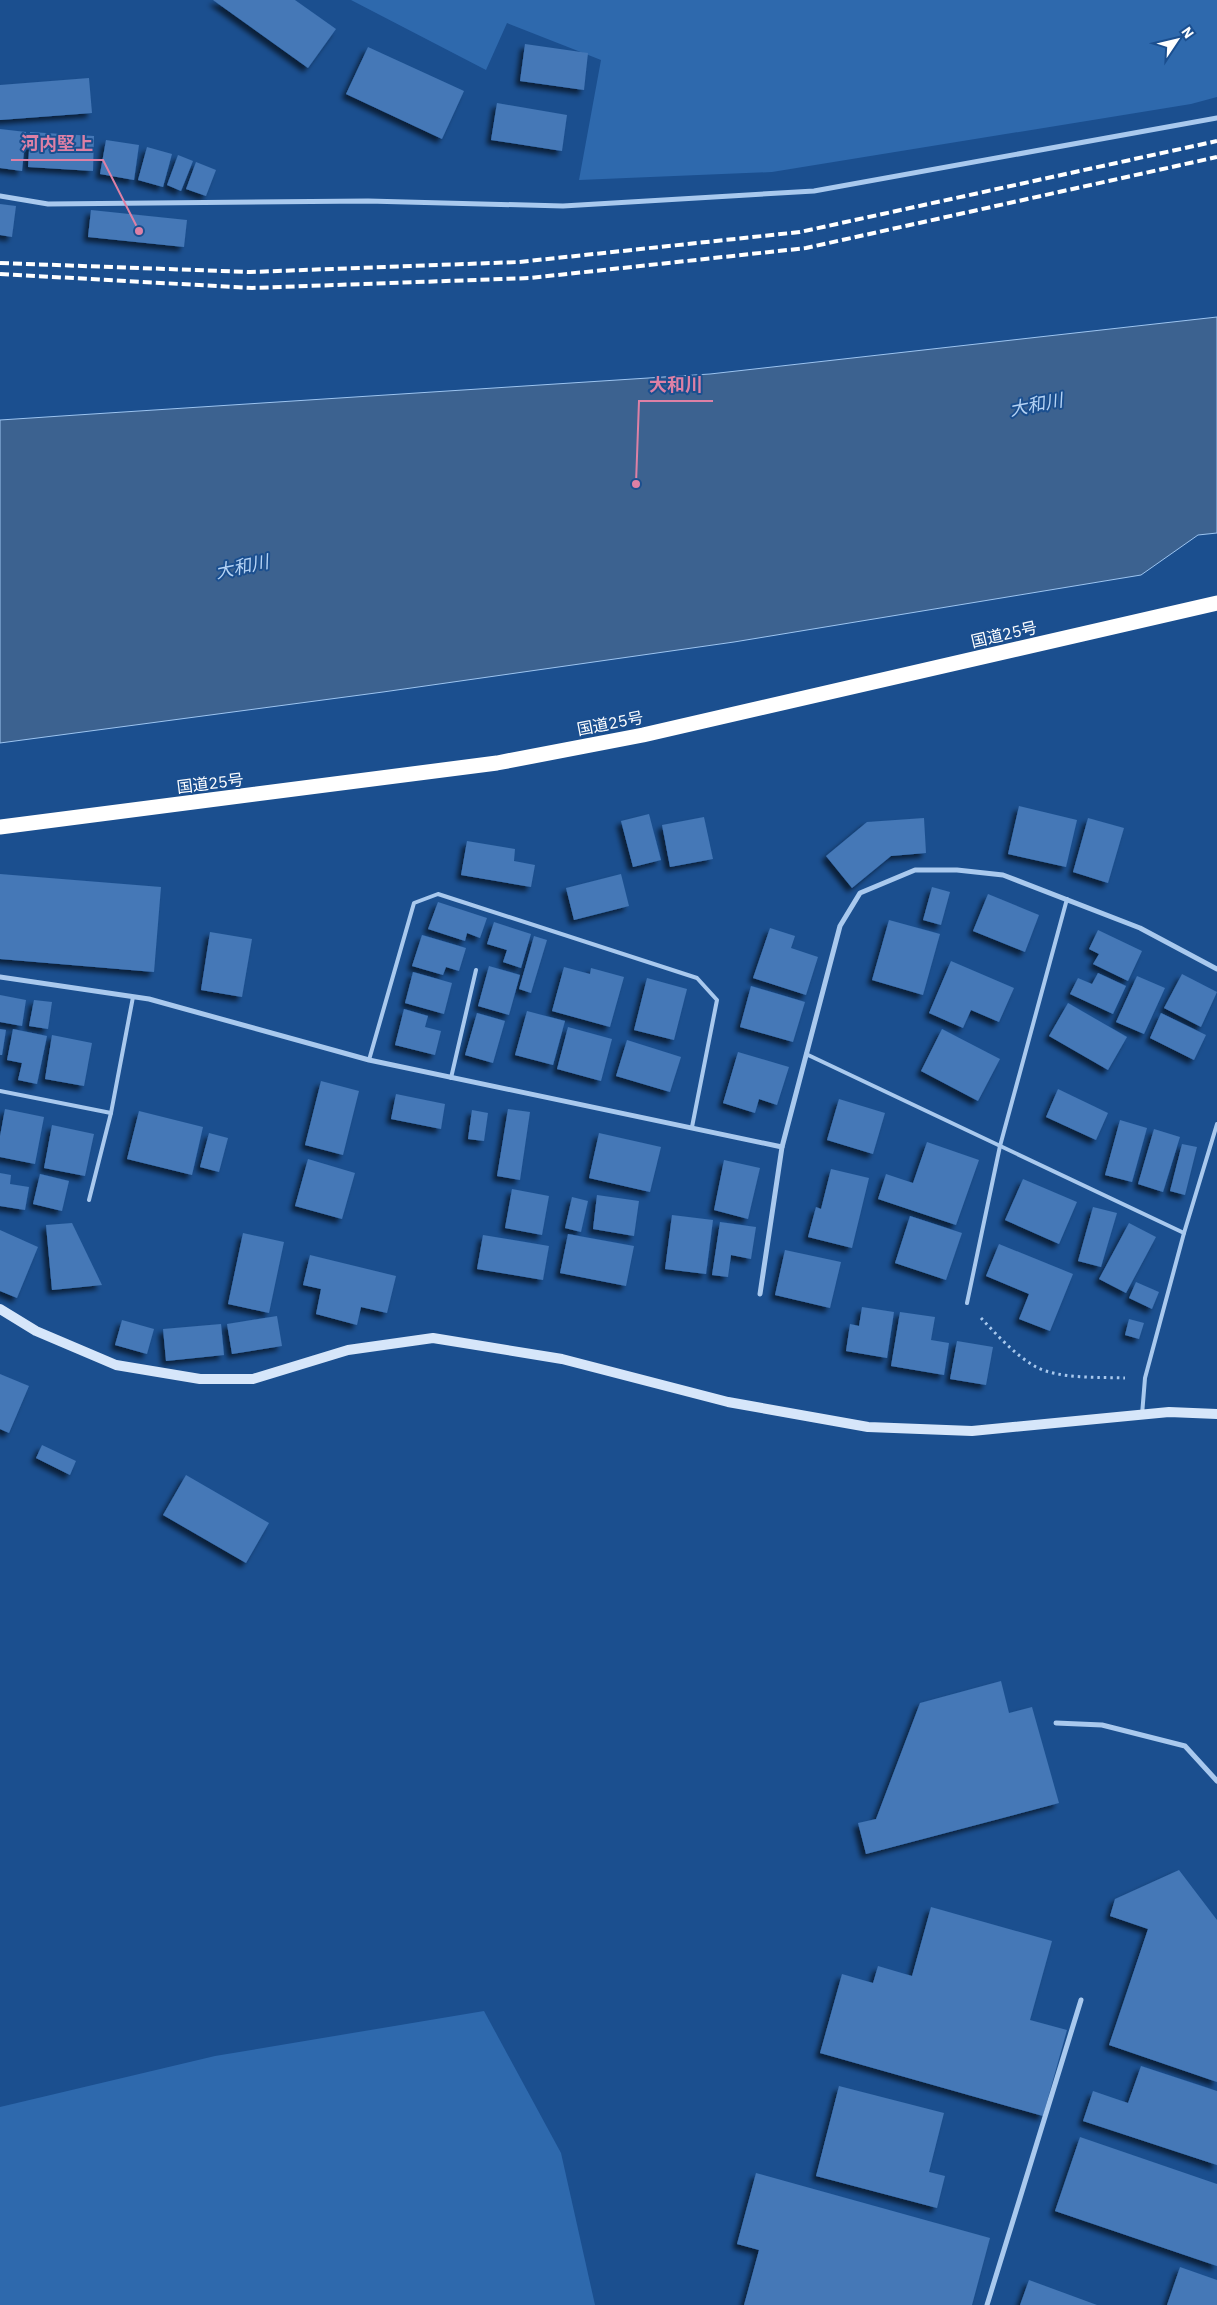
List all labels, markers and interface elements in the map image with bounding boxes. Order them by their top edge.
north arrow [1152,15,1202,65]
text: N [1177,23,1198,42]
callout: 河内堅上 [11,127,103,160]
text: 河内堅上 [21,132,93,155]
callout: 大和川 [639,368,713,401]
text: 大和川 [649,373,703,396]
water label: 大和川 [1007,388,1067,421]
water label: 大和川 [213,549,273,583]
street label: 国道25号 [969,617,1039,651]
street label: 国道25号 [575,707,645,739]
street label: 国道25号 [175,769,245,797]

